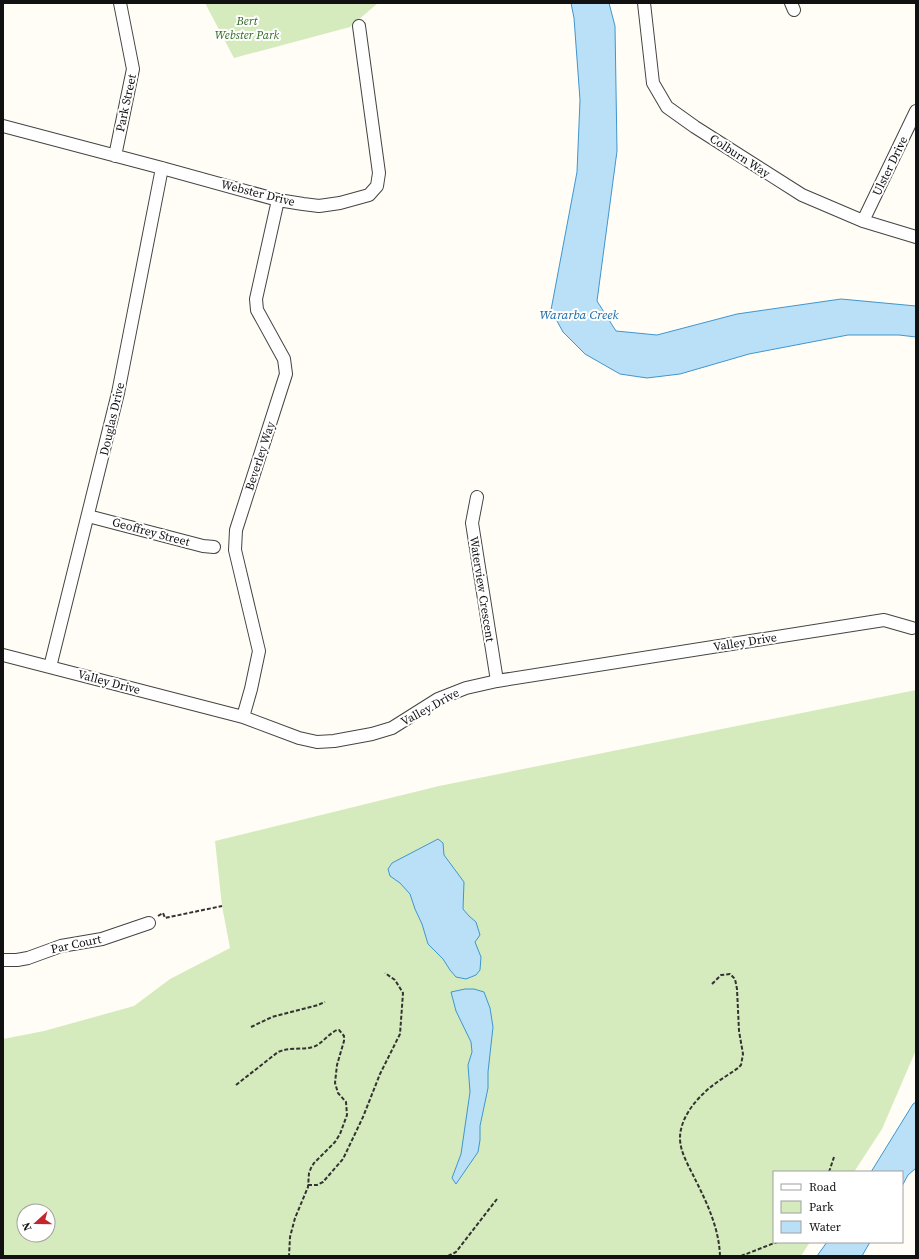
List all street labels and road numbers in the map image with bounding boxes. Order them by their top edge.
street label: Park Street [112,73,140,133]
street label: Colburn Way [707,130,774,182]
street label: Ulster Drive [869,134,911,198]
street label: Webster Drive [219,176,297,210]
street label: Douglas Drive [96,381,128,457]
street label: Beverley Way [241,419,279,492]
street label: Geoffrey Street [110,514,192,550]
street label: Waterview Crescent [466,535,498,643]
street label: Valley Drive [712,629,778,655]
street label: Valley Drive [76,666,142,698]
street label: Valley Drive [398,684,462,730]
street label: Par Court [49,931,103,957]

